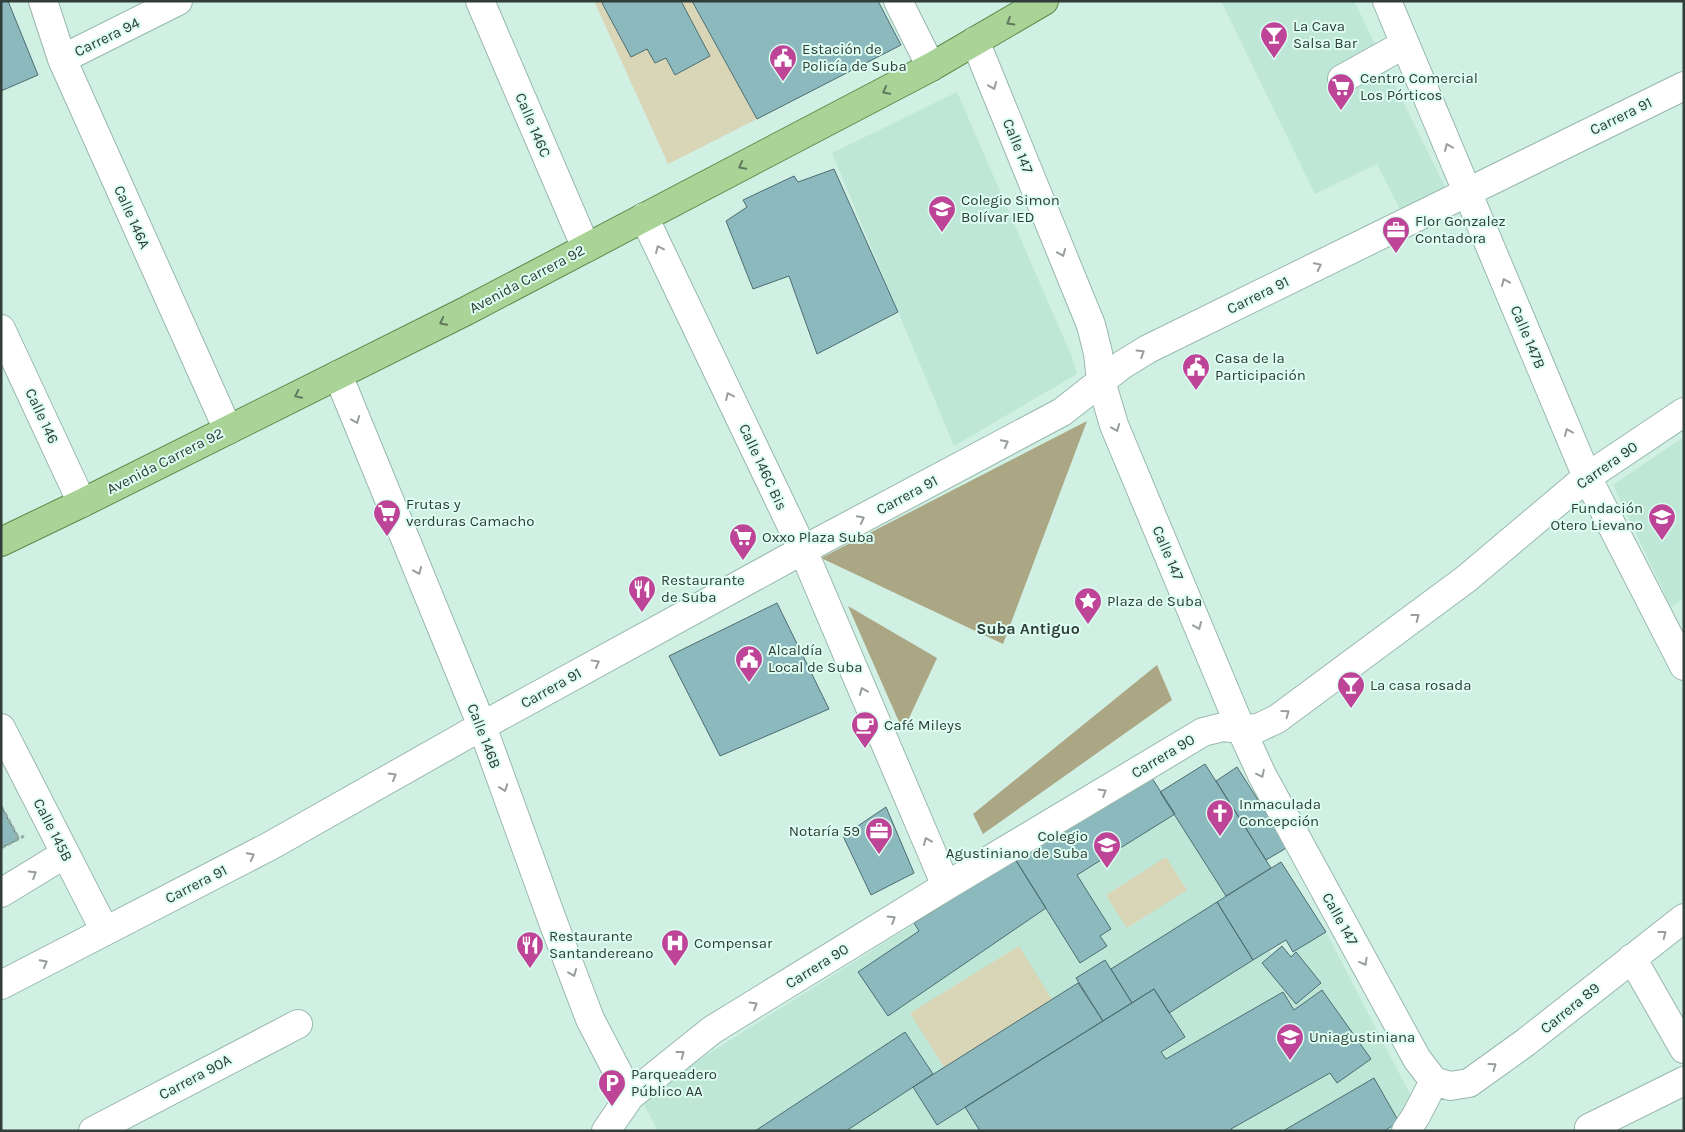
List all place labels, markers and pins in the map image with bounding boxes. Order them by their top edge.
place label: La Cava Salsa Bar [1293,17,1358,52]
bar icon: La Cava Salsa Bar [1259,20,1289,59]
place label: Estación de Policía de Suba [802,40,907,75]
public building icon: Estación de Policía de Suba [768,43,798,82]
place label: Centro Comercial Los Pórticos [1360,69,1478,104]
supermarket icon: Centro Comercial Los Pórticos [1326,72,1356,111]
place label: Colegio Simon Bolívar IED [961,191,1060,226]
school or university icon: Colegio Simon Bolívar IED [927,194,957,233]
place label: Flor Gonzalez Contadora [1415,212,1506,247]
office icon: Flor Gonzalez Contadora [1381,215,1411,254]
place label: Casa de la Participación [1215,349,1306,384]
public building icon: Casa de la Participación [1181,352,1211,391]
place label: Frutas y verduras Camacho [406,495,535,530]
supermarket icon: Frutas y verduras Camacho [372,498,402,537]
place label: Fundación Otero Lievano [1551,499,1643,534]
school or university icon: Fundación Otero Lievano [1647,502,1677,541]
supermarket icon: Oxxo Plaza Suba [728,522,758,561]
place label: Oxxo Plaza Suba [762,528,874,546]
place label: Restaurante de Suba [661,571,745,606]
restaurant icon: Restaurante de Suba [627,574,657,613]
place icon: Plaza de Suba [1073,586,1103,625]
place label: Plaza de Suba [1107,592,1202,610]
place label: Alcaldía Local de Suba [768,641,862,676]
public building icon: Alcaldía Local de Suba [734,644,764,683]
bar icon: La casa rosada [1336,670,1366,709]
place label: La casa rosada [1370,676,1471,694]
cafe icon: Café Mileys [850,710,880,749]
place label: Café Mileys [884,716,962,734]
place label: Inmaculada Concepción [1239,795,1321,830]
church icon: Inmaculada Concepción [1205,798,1235,837]
office icon: Notaría 59 [864,816,894,855]
place label: Notaría 59 [789,822,860,840]
place label: Colegio Agustiniano de Suba [946,827,1088,862]
school or university icon: Colegio Agustiniano de Suba [1092,830,1122,869]
place label: Restaurante Santandereano [549,927,654,962]
hospital icon: Compensar [660,928,690,967]
restaurant icon: Restaurante Santandereano [515,930,545,969]
place label: Compensar [694,934,773,952]
school or university icon: Uniagustiniana [1275,1022,1305,1061]
place label: Uniagustiniana [1309,1028,1415,1046]
place label: Parqueadero Público AA [631,1065,717,1100]
parking icon: Parqueadero Público AA [597,1068,627,1107]

